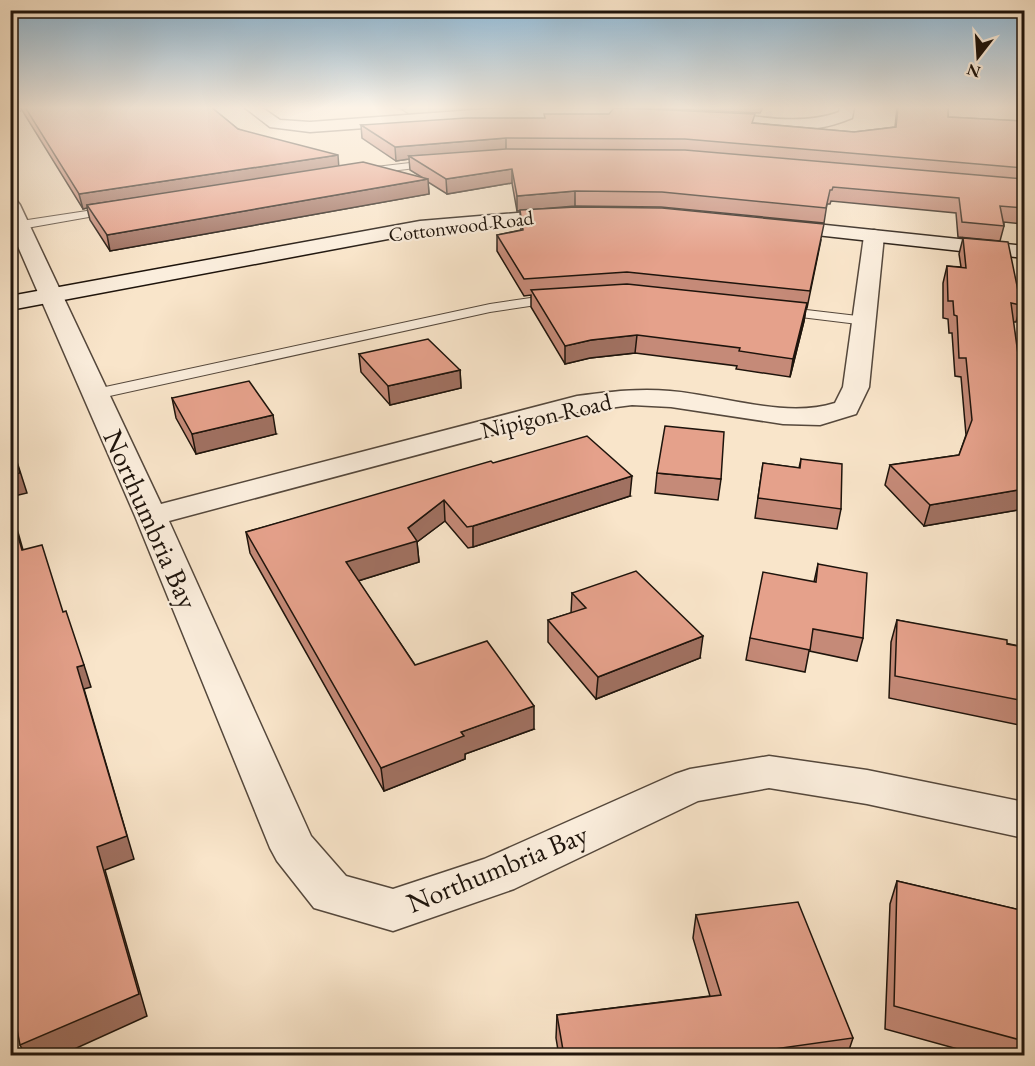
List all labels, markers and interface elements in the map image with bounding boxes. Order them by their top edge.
north arrow [948,27,1008,87]
text: N [964,59,983,83]
street label: Cottonwood Road [387,204,536,248]
street label: Nipigon Road [477,385,615,446]
street label: Northumbria Bay [95,424,207,615]
street label: Northumbria Bay [401,815,593,921]

